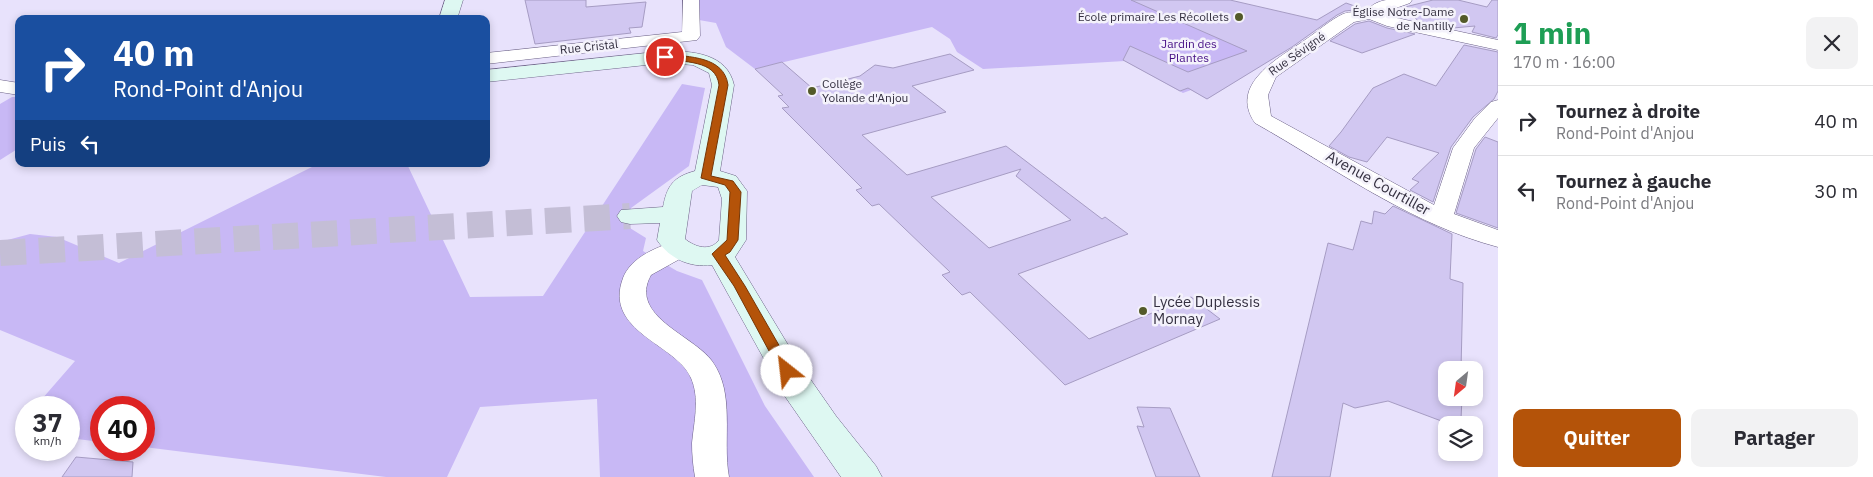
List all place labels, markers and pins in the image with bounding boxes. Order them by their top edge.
place label: Église Notre-Dame de Nantilly [1352,4,1454,33]
place label: École primaire Les Récollets [1078,9,1229,24]
marker: École primaire Les Récollets [1233,11,1245,23]
marker: Église Notre-Dame de Nantilly [1458,13,1470,25]
pin [644,36,686,78]
place label: Collège Yolande d'Anjou [822,76,908,105]
marker: Collège Yolande d'Anjou [806,85,818,97]
place label: Lycée Duplessis Mornay [1153,292,1260,328]
marker: Lycée Duplessis Mornay [1137,305,1149,317]

